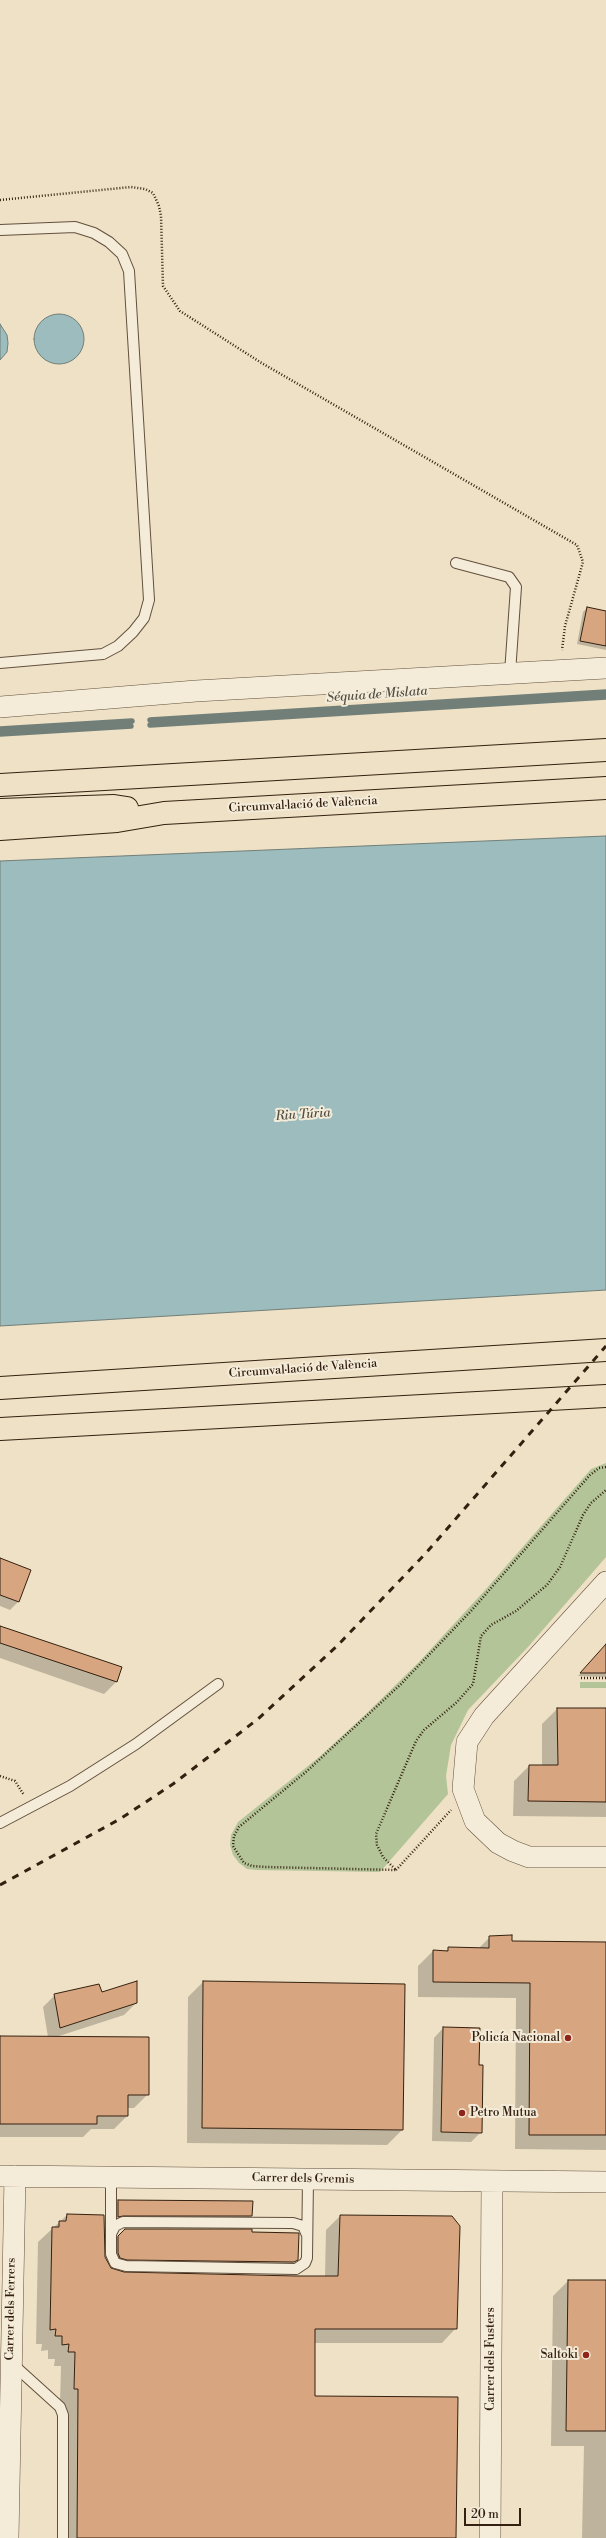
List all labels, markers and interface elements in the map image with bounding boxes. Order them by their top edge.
water label: Séquia de Mislata [326,684,428,706]
street label: Circumval·lació de València [228,794,378,816]
water label: Riu Túria [275,1105,331,1125]
street label: Circumval·lació de València [228,1357,378,1381]
place label: Policía Nacional [471,2031,560,2045]
marker: Policía Nacional [563,2033,573,2043]
place label: Petro Mutua [470,2106,537,2120]
marker: Petro Mutua [457,2108,467,2118]
street label: Carrer dels Gremis [252,2171,354,2187]
street label: Carrer dels Ferrers [3,2257,19,2361]
street label: Carrer dels Fusters [484,2307,498,2411]
place label: Saltoki [540,2348,578,2362]
marker: Saltoki [581,2350,591,2360]
scale bar [466,2500,523,2526]
text: 20 m [471,2507,499,2522]

